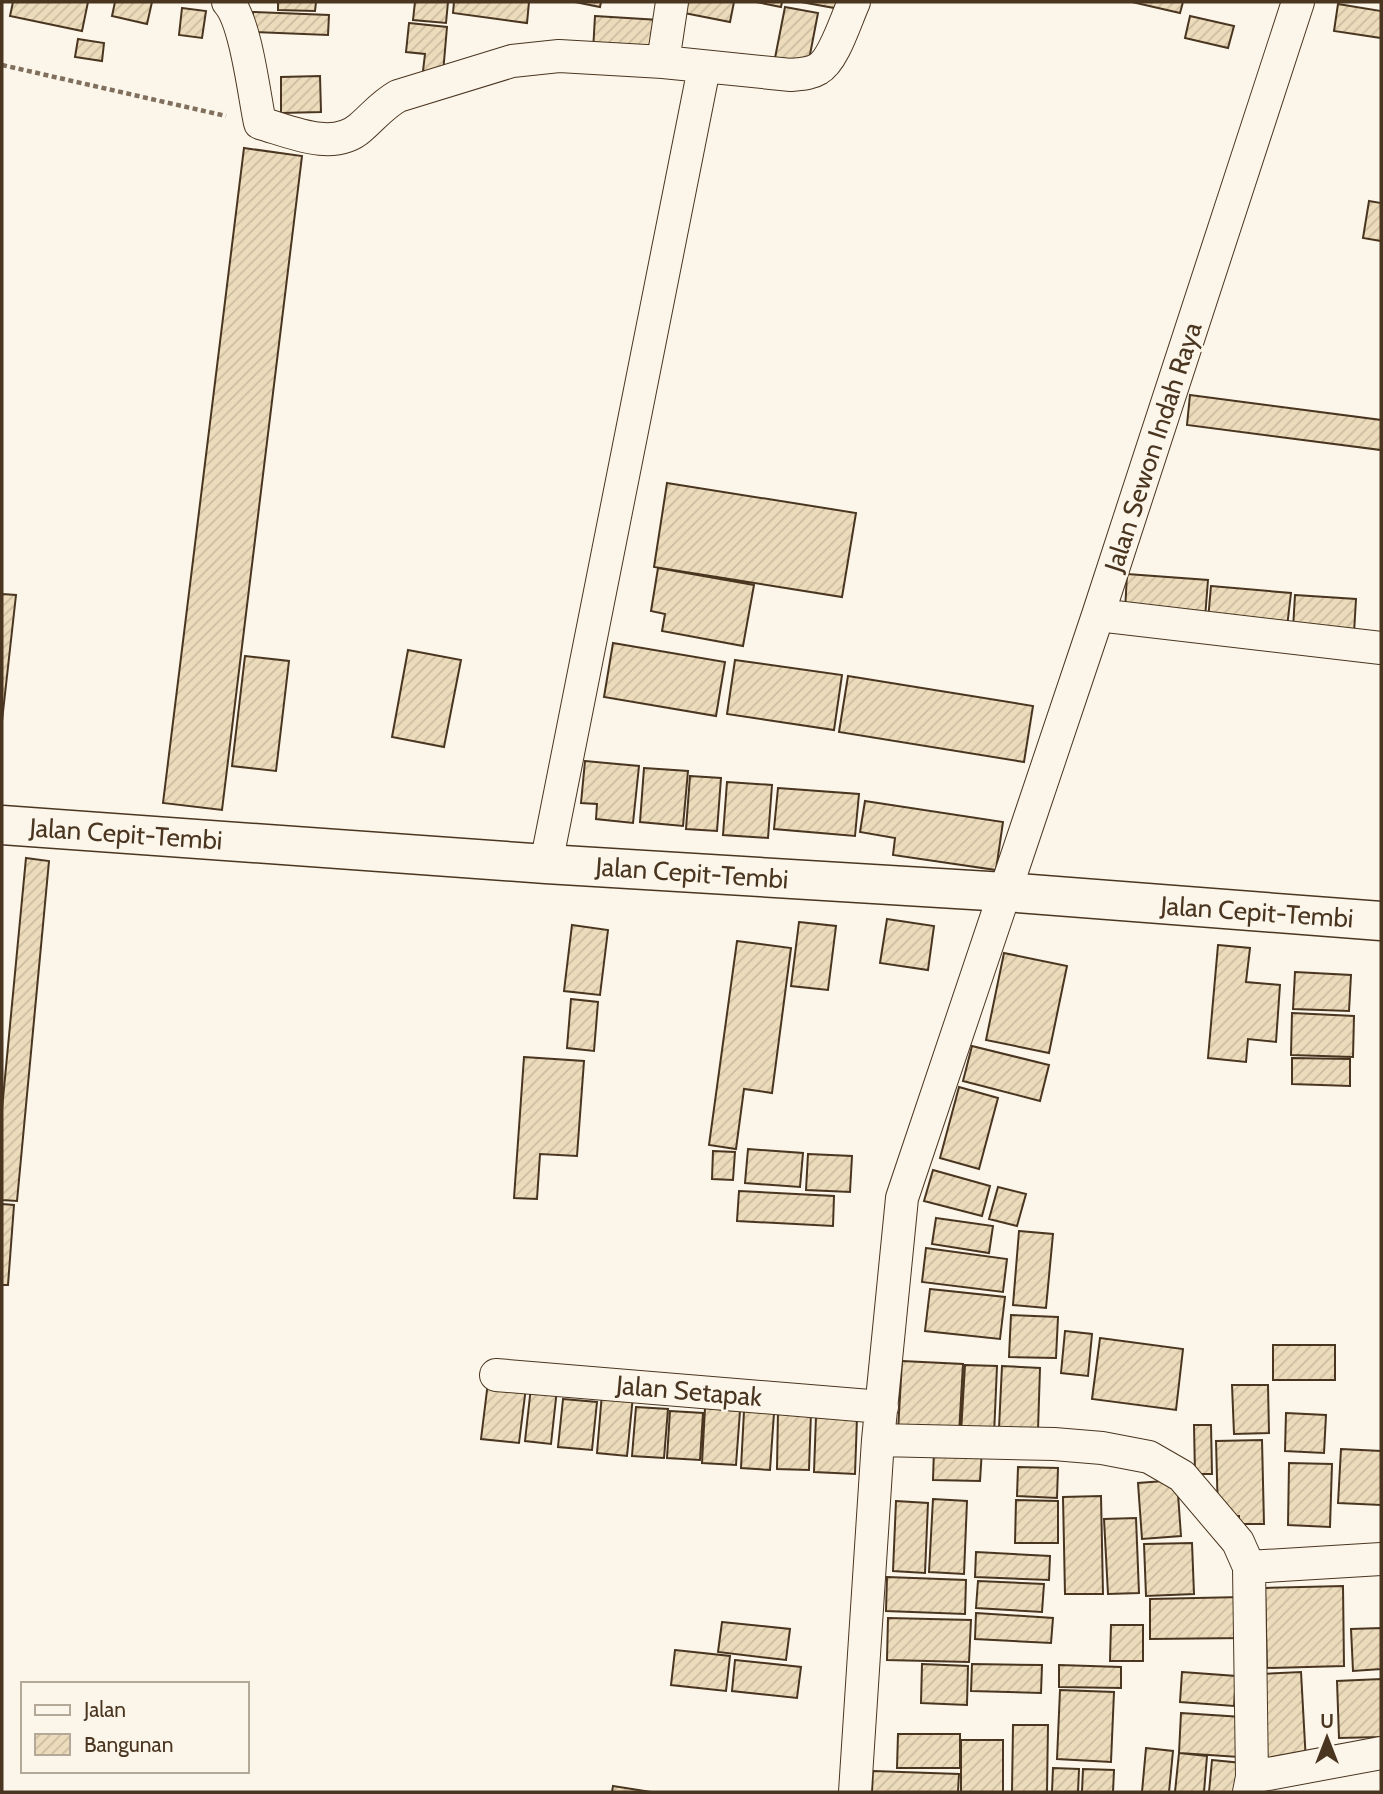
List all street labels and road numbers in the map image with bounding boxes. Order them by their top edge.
street label: Jalan Sewon Indah Raya [1097,318,1209,577]
street label: Jalan Cepit-Tembi [27,811,224,857]
street label: Jalan Cepit-Tembi [593,850,790,896]
street label: Jalan Cepit-Tembi [1158,889,1355,935]
street label: Jalan Setapak [614,1369,764,1413]

